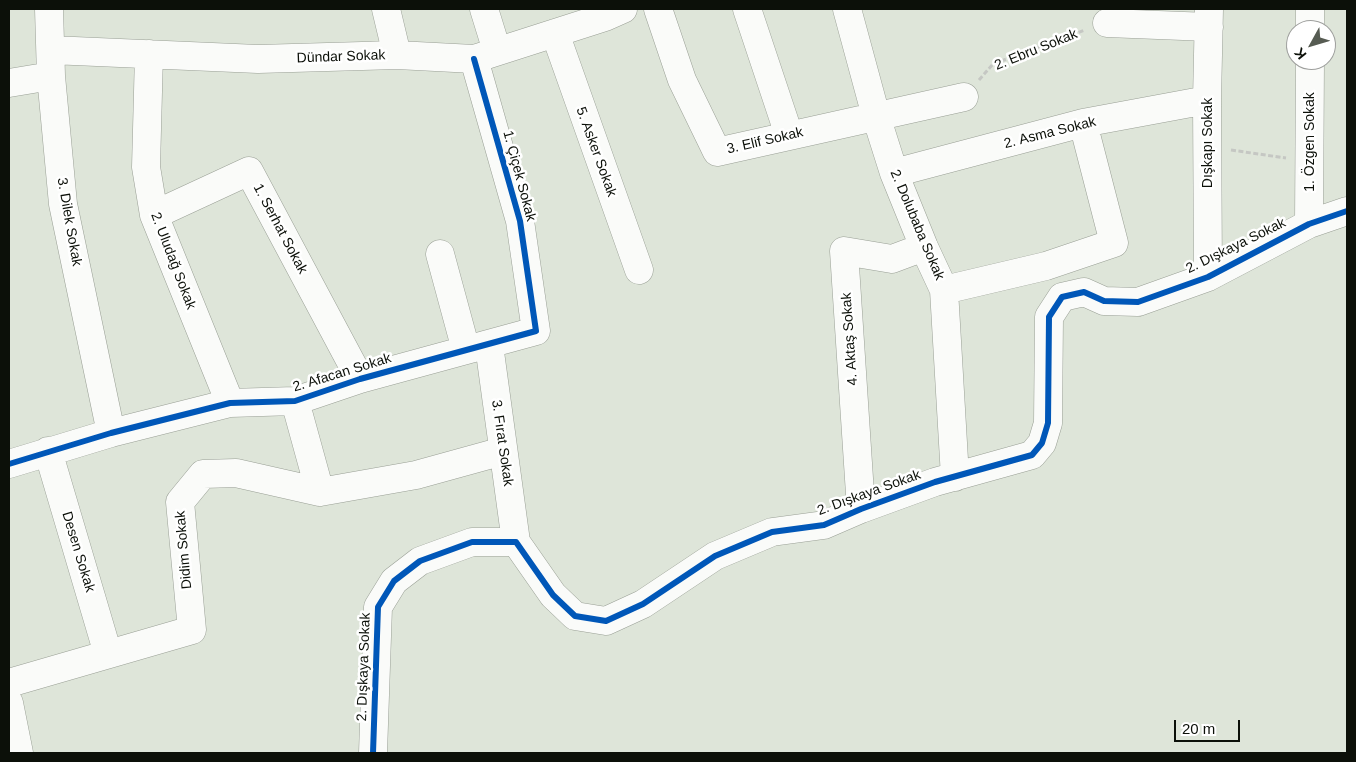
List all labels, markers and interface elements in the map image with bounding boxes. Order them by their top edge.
north arrow [1286,20,1336,70]
street label: 2. Ebru Sokak [992,26,1080,74]
text: K [1291,45,1310,63]
street label: Dündar Sokak [296,47,386,67]
street label: 1. Özgen Sokak [1302,92,1318,192]
street label: Dışkapı Sokak [1200,98,1216,188]
street label: 5. Asker Sokak [572,105,620,199]
street label: 2. Asma Sokak [1002,113,1098,153]
street label: 3. Elif Sokak [725,124,805,158]
street label: 1. Çiçek Sokak [499,129,539,223]
street label: 2. Dolubaba Sokak [886,167,948,283]
street label: 3. Dilek Sokak [53,176,85,268]
street label: 1. Serhat Sokak [249,181,311,277]
street label: 2. Uludağ Sokak [147,210,199,312]
street label: 2. Dışkaya Sokak [1183,215,1289,277]
street label: 4. Aktaş Sokak [838,292,862,386]
street label: 2. Afacan Sokak [291,350,393,396]
street label: 3. Fırat Sokak [488,399,516,487]
street label: 2. Dışkaya Sokak [815,466,923,520]
street label: Desen Sokak [58,510,98,594]
street label: Didim Sokak [172,510,196,590]
street label: 2. Dışkaya Sokak [354,612,374,722]
scale bar [1176,710,1242,742]
text: 20 m [1182,720,1215,737]

